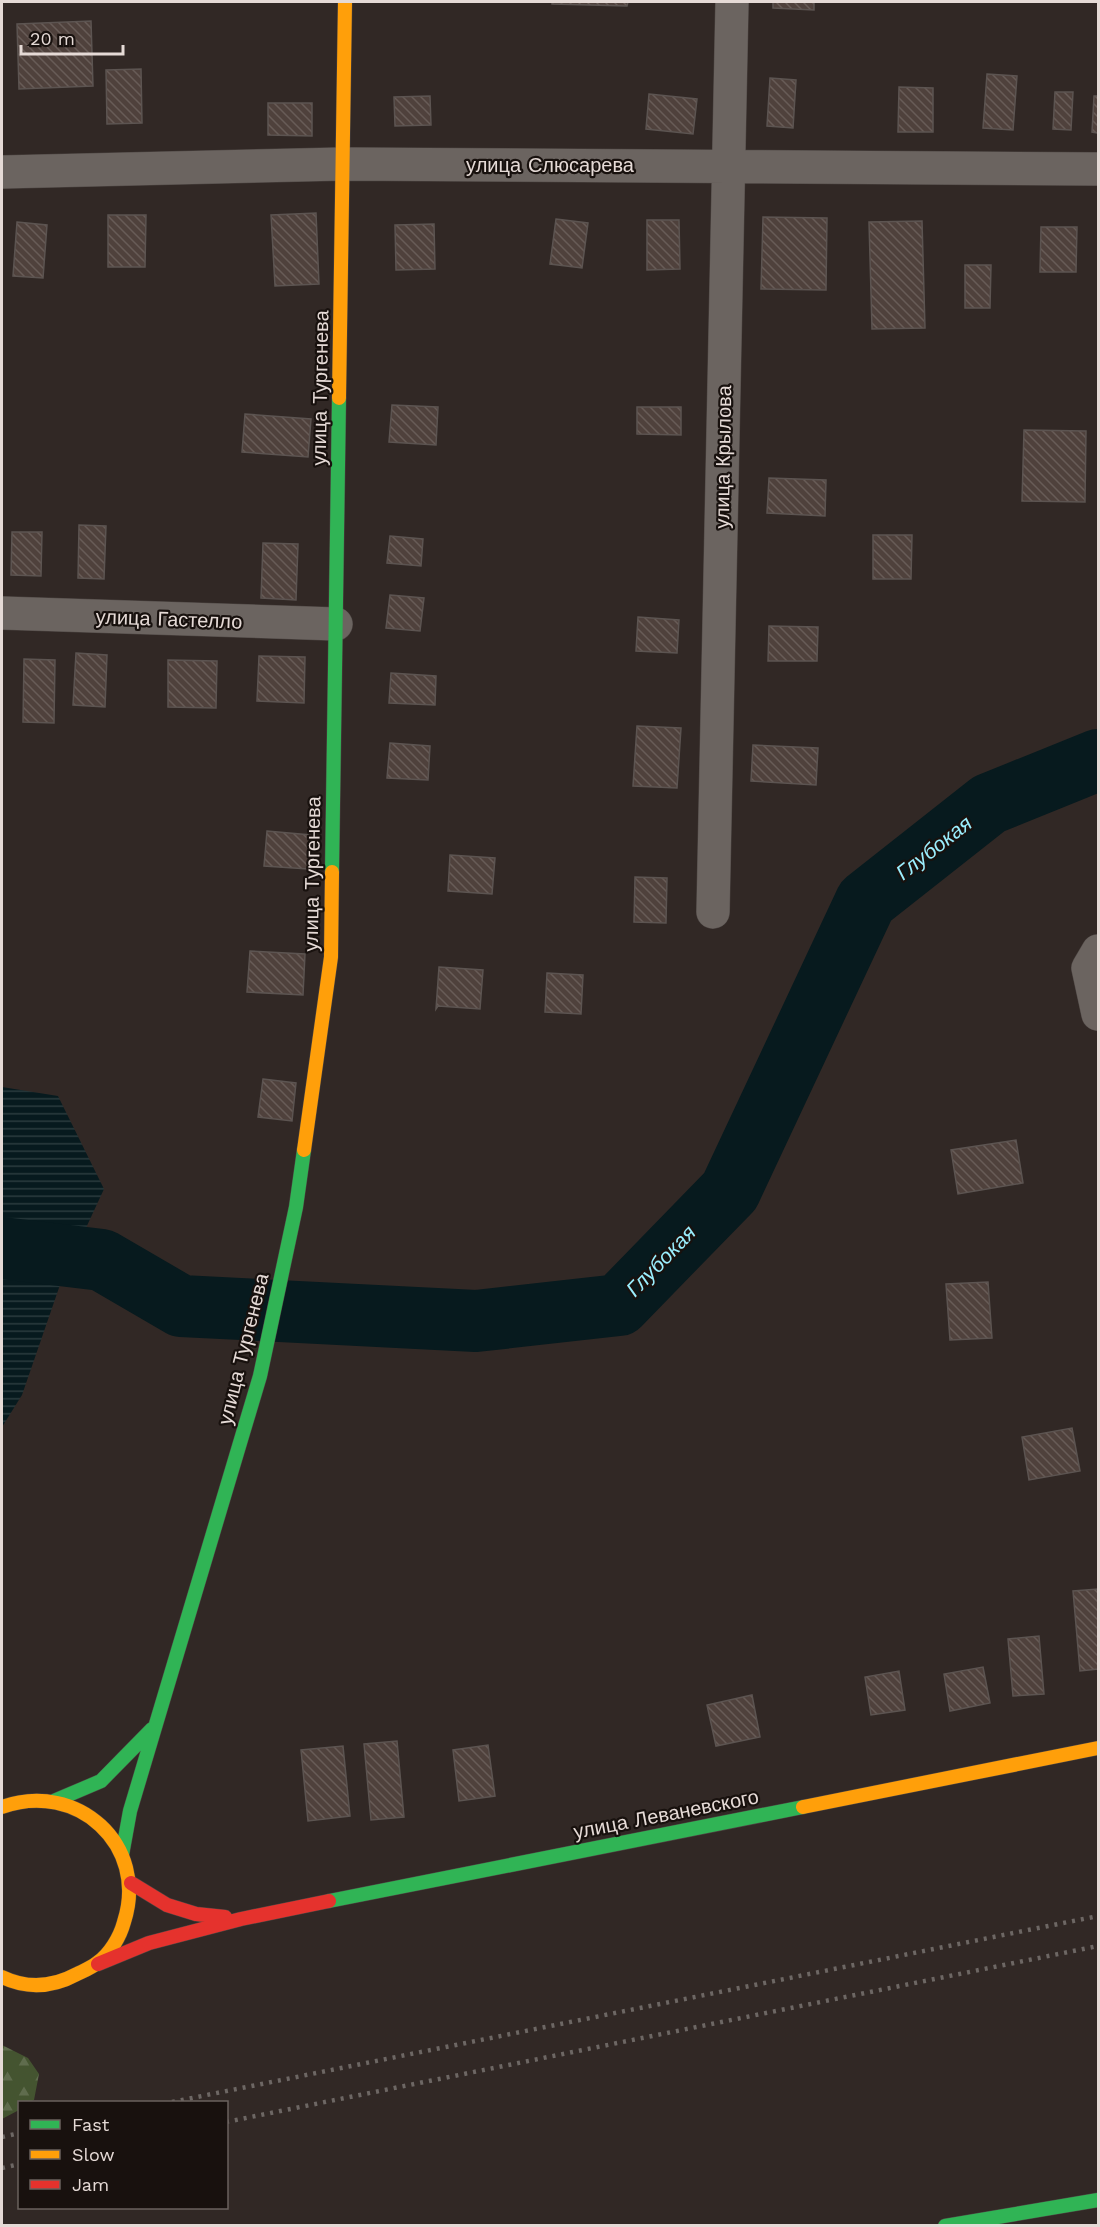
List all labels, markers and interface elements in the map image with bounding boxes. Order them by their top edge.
scale bar [21,18,123,56]
text: 20 m [30,28,75,49]
street label: улица Слюсарева [466,153,635,177]
street label: улица Тургенева [307,309,333,466]
street label: улица Крылова [710,384,736,529]
street label: улица Гастелло [95,604,243,634]
street label: улица Тургенева [299,795,325,952]
water label: Глубокая [891,810,977,885]
water label: Глубокая [621,1220,701,1301]
street label: улица Тургенева [213,1270,274,1427]
street label: улица Леваневского [571,1784,761,1844]
legend [18,2101,228,2209]
text: Fast [72,2114,110,2135]
text: Slow [72,2144,115,2165]
text: Jam [72,2174,109,2195]

